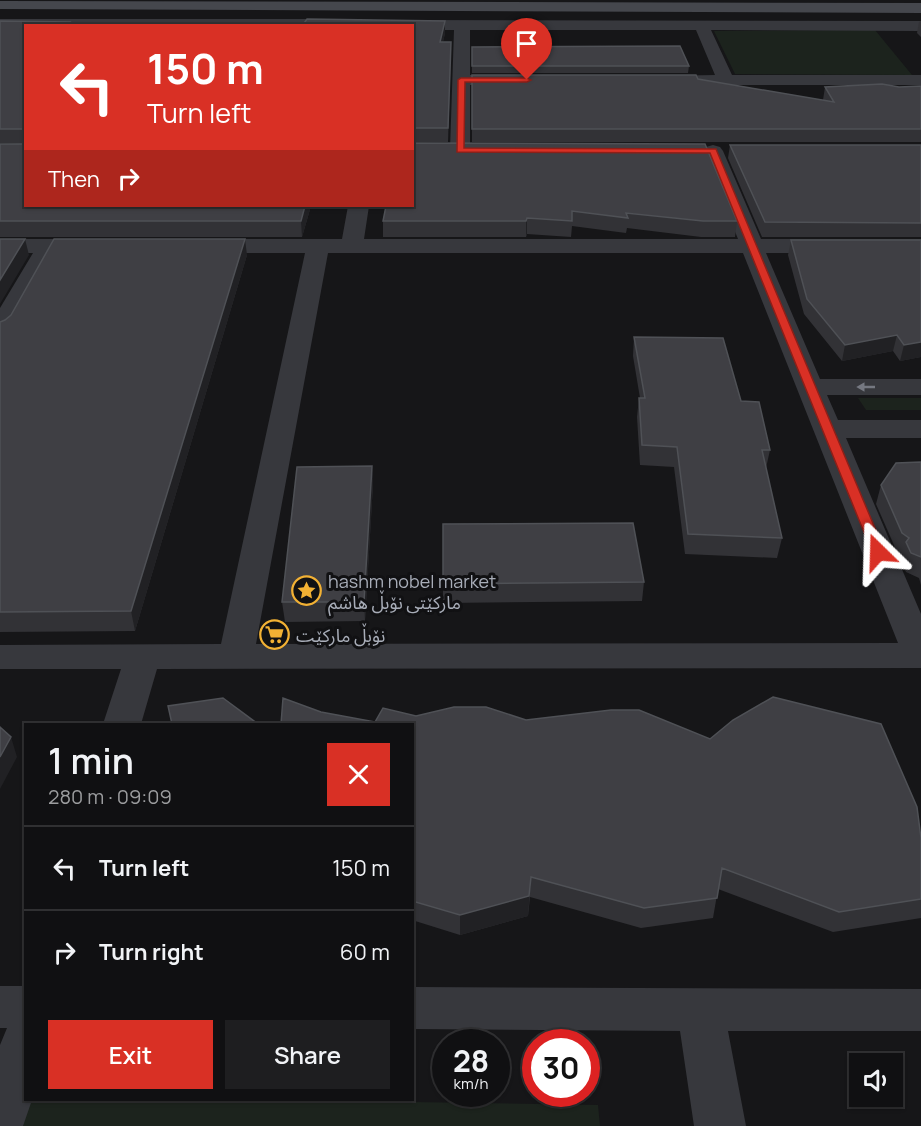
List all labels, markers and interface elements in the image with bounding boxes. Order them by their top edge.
pin [501,18,552,80]
icon: arrive [510,27,543,60]
text: 150 m [147,39,264,97]
icon: left [48,48,126,126]
text: Turn left [147,94,251,131]
icon: right [112,162,145,195]
text: Then [48,164,100,194]
one-way arrow [856,382,875,392]
position arrow [846,520,910,584]
place label: hashm nobel market مارکێتی نۆبڵ هاشم [328,569,496,616]
place icon: hashm nobel market مارکێتی نۆبڵ هاشم [291,575,323,607]
supermarket icon: نۆبڵ مارکێت [259,619,291,651]
place label: نۆبڵ مارکێت [296,623,385,647]
text: 1 min [48,736,134,785]
button: close [327,743,390,806]
text: 280 m · 09:09 [48,783,172,810]
icon: left [48,852,81,885]
text: Turn left [99,853,189,883]
text: 150 m [332,853,390,883]
icon: right [48,936,81,969]
text: Turn right [99,937,204,967]
text: 60 m [340,937,390,967]
button: Exit [48,1020,213,1089]
button: Share [225,1020,390,1089]
speed limit sign: 30 [522,1029,600,1107]
text: 28 [453,1040,489,1081]
map controls [849,1053,903,1107]
button: sound [849,1053,903,1107]
text: km/h [454,1073,488,1094]

